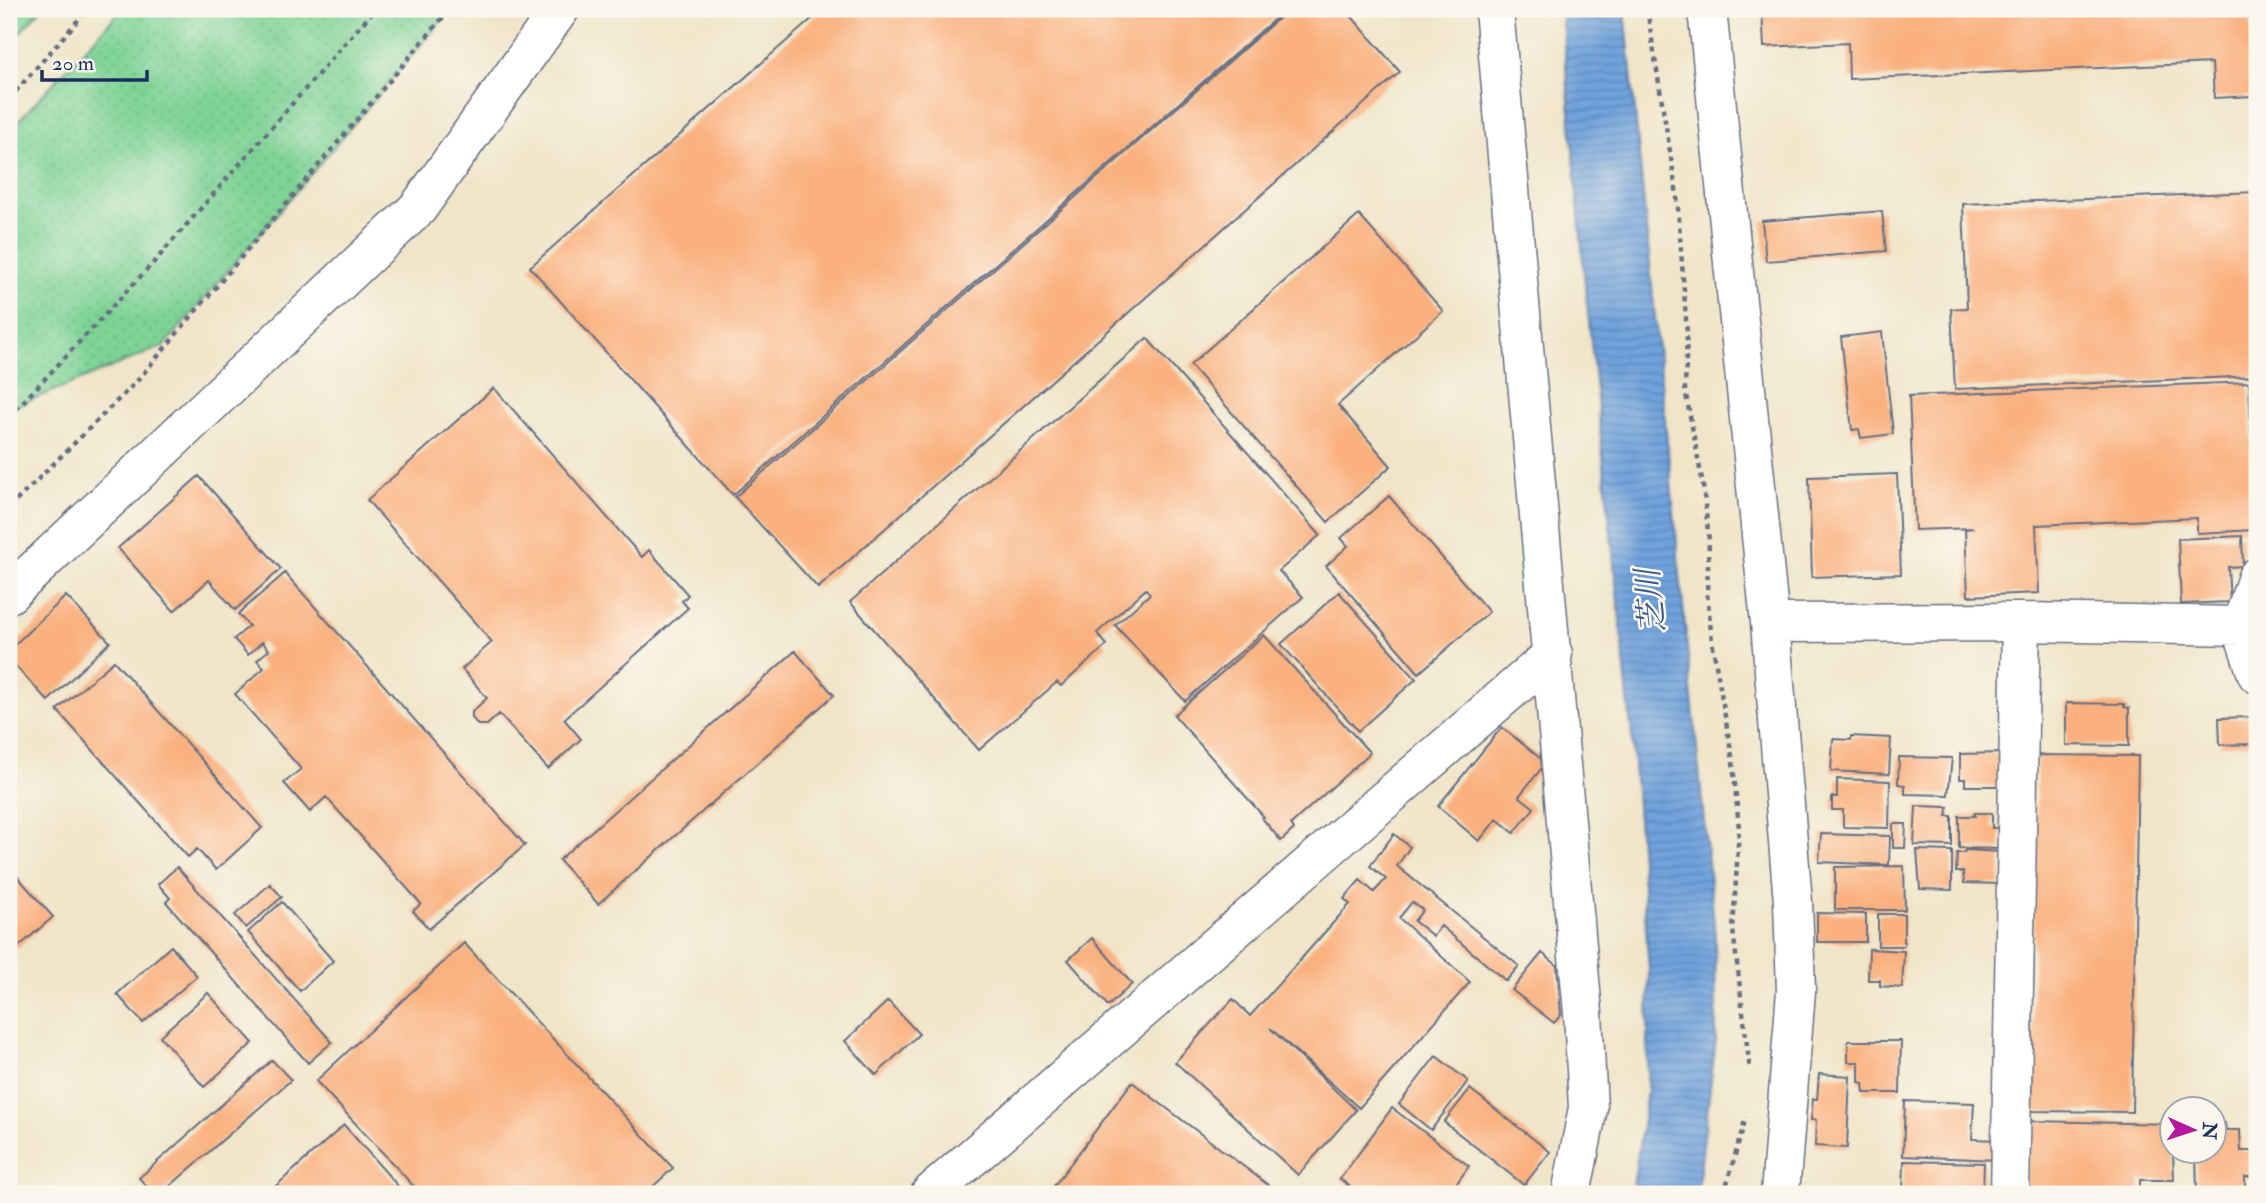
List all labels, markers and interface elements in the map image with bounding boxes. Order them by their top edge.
scale bar [42,38,147,82]
text: 20 m [52,50,94,77]
water label: 芝川 [1627,564,1674,635]
north arrow [2158,1094,2228,1164]
text: N [2196,1121,2221,1141]

